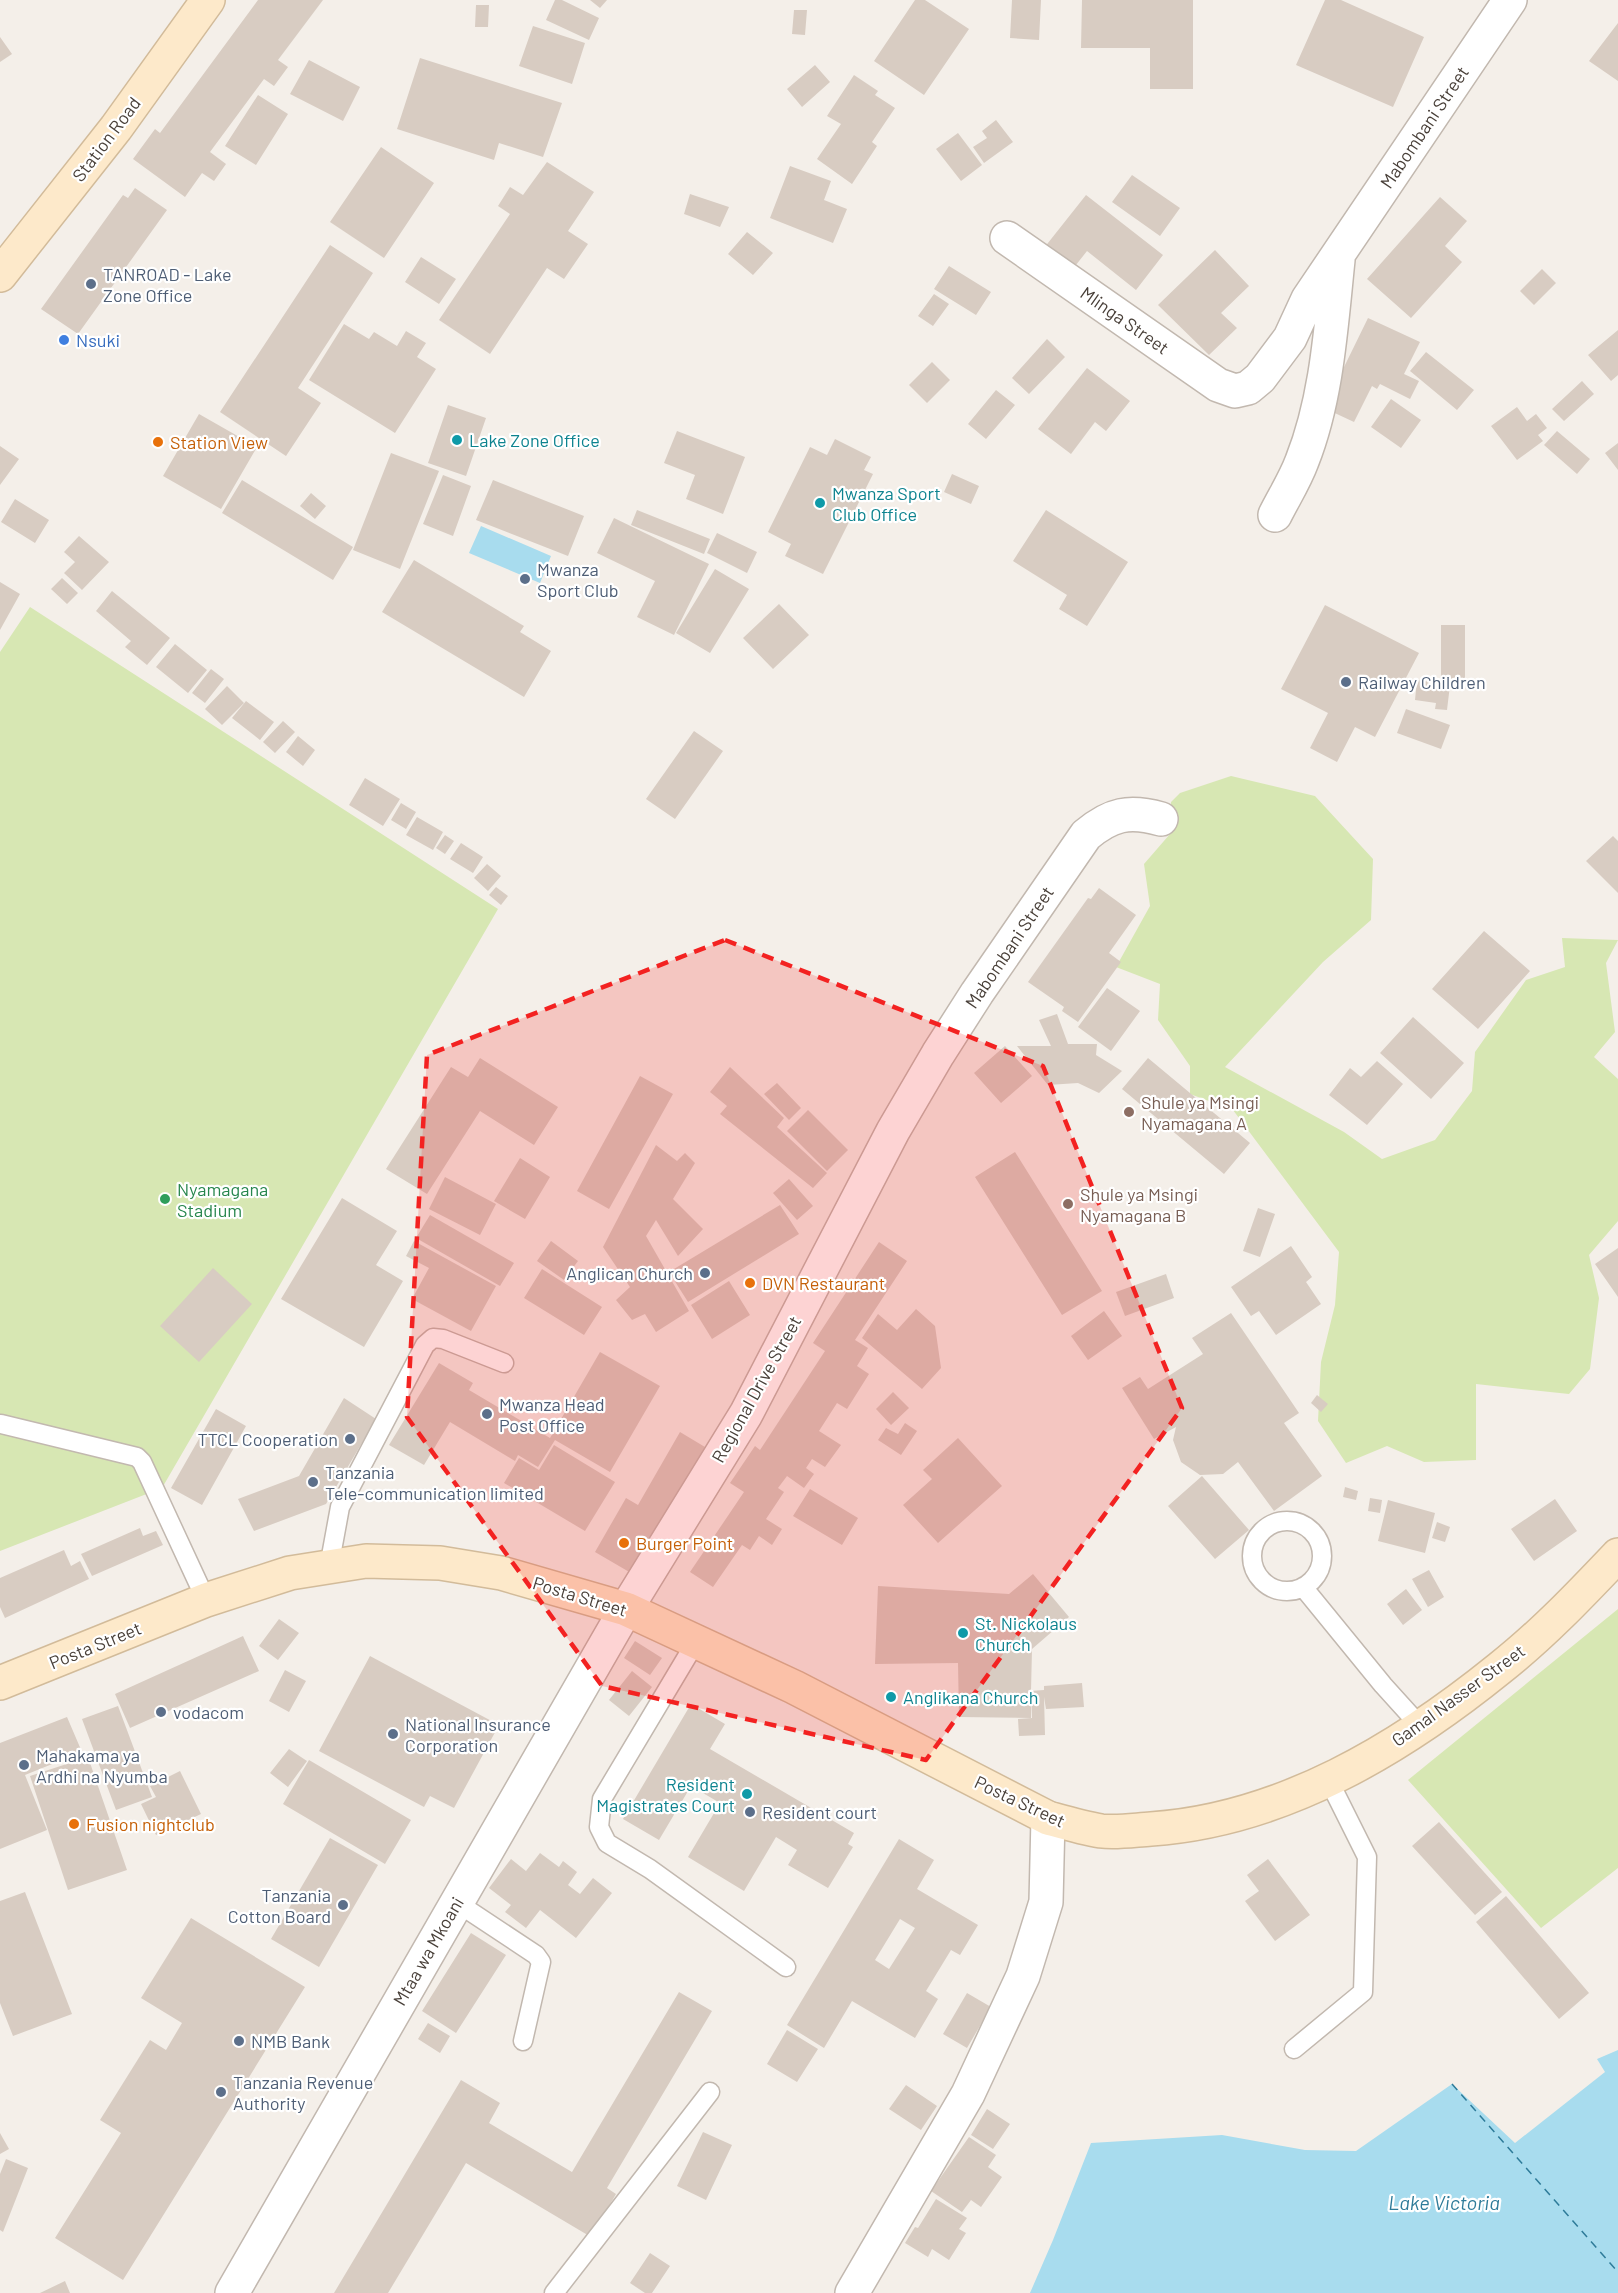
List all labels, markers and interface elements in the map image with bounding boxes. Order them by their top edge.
street label: Mabombani Street [1375,62,1473,192]
street label: Station Road [67,92,145,186]
place label: TANROAD - Lake Zone Office [103,263,232,306]
marker: TANROAD - Lake Zone Office [84,277,98,291]
street label: Mlinga Street [1077,281,1173,359]
place label: Nsuki [76,329,120,351]
marker: Nsuki [57,333,71,347]
place label: Lake Zone Office [469,429,600,451]
place label: Station View [170,431,268,453]
marker: Lake Zone Office [450,433,464,447]
marker: Station View [151,435,165,449]
place label: Mwanza Sport Club Office [832,482,941,525]
marker: Mwanza Sport Club Office [813,496,827,510]
place label: Mwanza Sport Club [537,558,619,601]
marker: Mwanza Sport Club [518,572,532,586]
place label: Railway Children [1358,671,1486,693]
marker: Railway Children [1339,675,1353,689]
street label: Mabombani Street [960,882,1058,1012]
place label: Shule ya Msingi Nyamagana A [1141,1091,1259,1134]
marker: Shule ya Msingi Nyamagana A [1122,1105,1136,1119]
place label: Nyamagana Stadium [177,1178,268,1221]
place label: Shule ya Msingi Nyamagana B [1080,1183,1198,1226]
marker: Nyamagana Stadium [158,1192,172,1206]
marker: Shule ya Msingi Nyamagana B [1061,1197,1075,1211]
place label: Anglican Church [566,1262,693,1284]
marker: Anglican Church [698,1266,712,1280]
place label: DVN Restaurant [762,1272,885,1294]
marker: DVN Restaurant [743,1276,757,1290]
street label: Regional Drive Street [707,1312,805,1466]
place label: Mwanza Head Post Office [499,1393,605,1436]
marker: Mwanza Head Post Office [480,1407,494,1421]
place label: TTCL Cooperation [197,1428,338,1450]
marker: TTCL Cooperation [343,1432,357,1446]
place label: Tanzania Tele-communication limited [325,1461,544,1504]
marker: Tanzania Tele-communication limited [306,1475,320,1489]
place label: Burger Point [636,1532,733,1554]
marker: Burger Point [617,1536,631,1550]
street label: Posta Street [530,1571,630,1621]
place label: St. Nickolaus Church [975,1612,1077,1655]
street label: Posta Street [46,1617,144,1673]
marker: St. Nickolaus Church [956,1626,970,1640]
street label: Gamal Nasser Street [1387,1639,1529,1751]
place label: Anglikana Church [903,1686,1038,1708]
marker: Anglikana Church [884,1690,898,1704]
place label: vodacom [173,1701,244,1723]
marker: vodacom [154,1705,168,1719]
place label: National Insurance Corporation [405,1713,551,1756]
marker: National Insurance Corporation [386,1727,400,1741]
place label: Mahakama ya Ardhi na Nyumba [36,1744,168,1787]
marker: Mahakama ya Ardhi na Nyumba [17,1758,31,1772]
street label: Posta Street [971,1770,1069,1832]
place label: Resident Magistrates Court [596,1773,735,1816]
marker: Resident Magistrates Court [740,1787,754,1801]
place label: Resident court [762,1801,877,1823]
marker: Resident court [743,1805,757,1819]
place label: Fusion nightclub [86,1813,215,1835]
marker: Fusion nightclub [67,1817,81,1831]
place label: Tanzania Cotton Board [228,1884,331,1927]
street label: Mtaa wa Mkoani [388,1893,468,2009]
marker: Tanzania Cotton Board [336,1898,350,1912]
place label: NMB Bank [251,2030,330,2052]
marker: NMB Bank [232,2034,246,2048]
place label: Tanzania Revenue Authority [233,2071,373,2114]
marker: Tanzania Revenue Authority [214,2085,228,2099]
water label: Lake Victoria [1388,2190,1500,2214]

